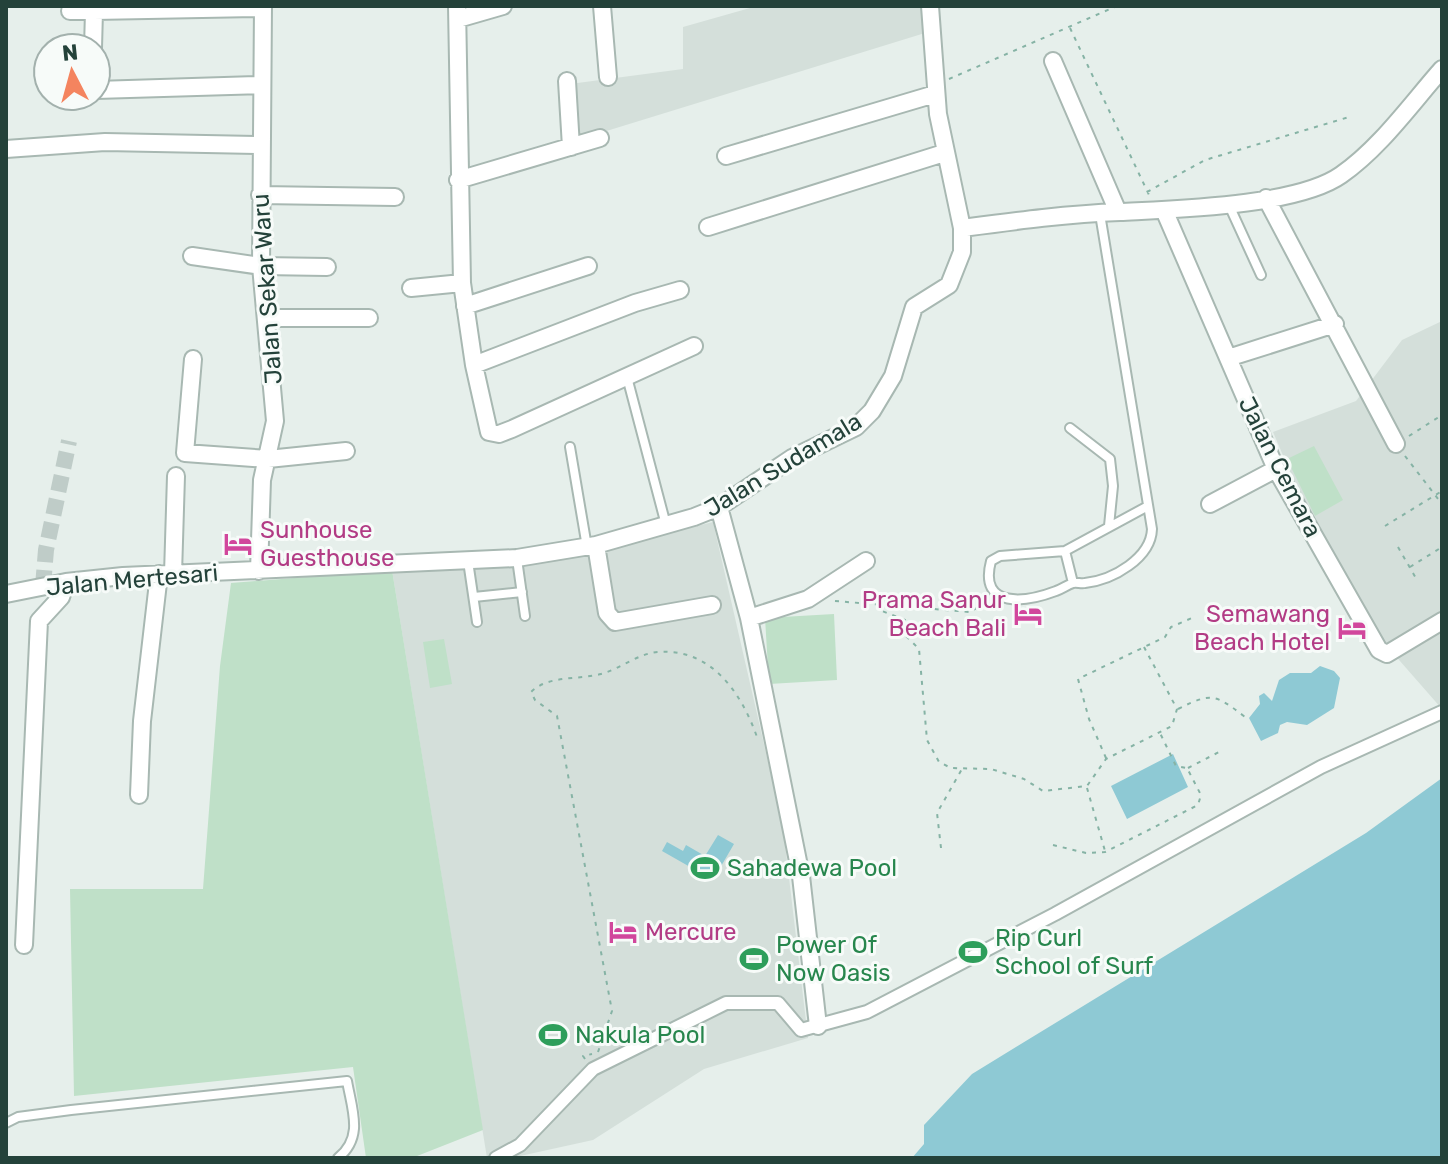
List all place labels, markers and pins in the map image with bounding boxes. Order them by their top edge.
place label: Sunhouse Guesthouse [260,516,394,572]
hotel icon: Sunhouse Guesthouse [223,529,253,559]
place label: Prama Sanur Beach Bali [862,586,1006,642]
hotel icon: Prama Sanur Beach Bali [1013,599,1043,629]
place label: Semawang Beach Hotel [1194,600,1330,656]
hotel icon: Semawang Beach Hotel [1337,613,1367,643]
sports icon: Sahadewa Pool [690,853,720,883]
place label: Sahadewa Pool [727,854,897,882]
hotel icon: Mercure [608,917,638,947]
place label: Mercure [645,918,736,946]
place label: Rip Curl School of Surf [995,924,1154,980]
place label: Power Of Now Oasis [776,931,891,987]
sports icon: Rip Curl School of Surf [958,937,988,967]
sports icon: Power Of Now Oasis [739,944,769,974]
sports icon: Nakula Pool [538,1020,568,1050]
place label: Nakula Pool [575,1021,705,1049]

